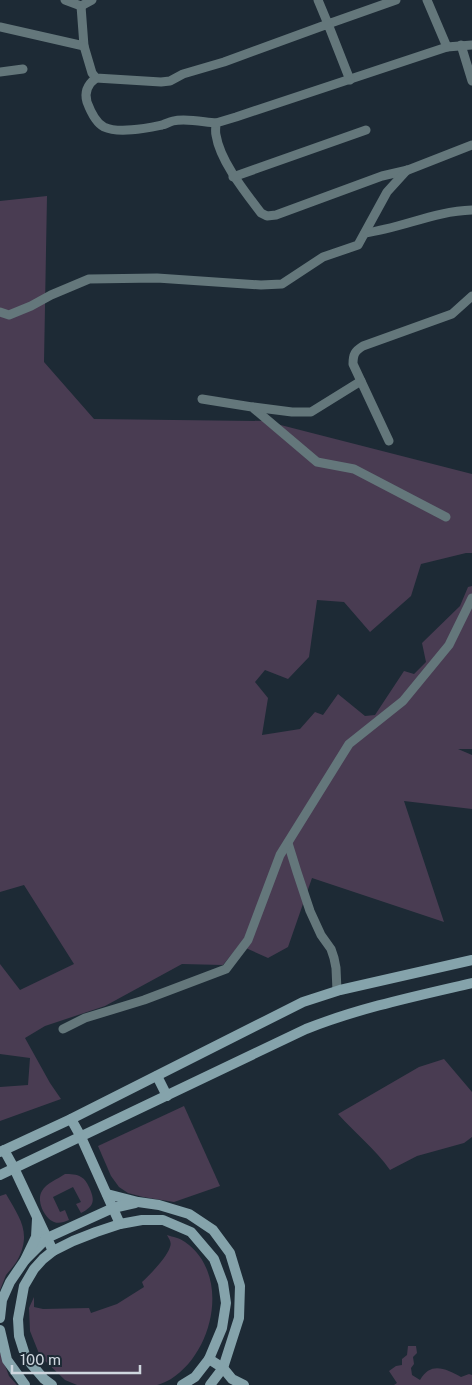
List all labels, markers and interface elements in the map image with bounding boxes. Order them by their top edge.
scale bar [12,1342,140,1374]
text: 100 m [20,1351,61,1368]

